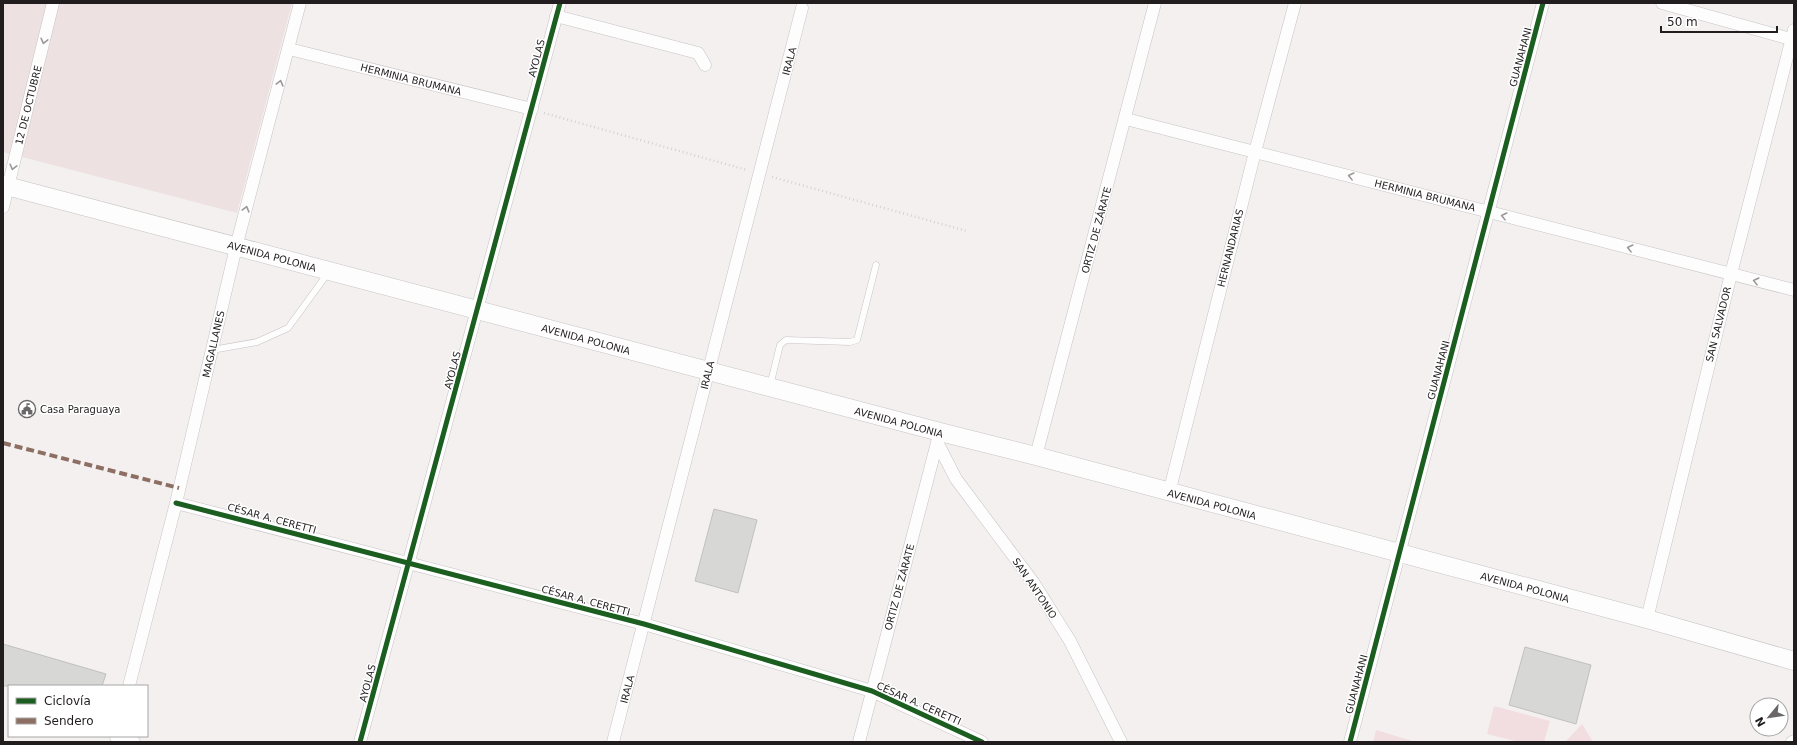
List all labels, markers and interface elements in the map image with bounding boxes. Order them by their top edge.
scale bar [1661,8,1777,34]
text: 50 m [1667,15,1698,29]
street label: GUANAHANI [1507,26,1534,88]
one-way arrow [40,38,48,44]
street label: AYOLAS [526,38,547,78]
street label: IRALA [780,46,799,77]
street label: HERMINIA BRUMANA [359,62,463,97]
street label: 12 DE OCTUBRE [13,64,44,146]
one-way arrow [275,80,284,87]
one-way arrow [9,163,18,170]
one-way arrow [1348,173,1355,181]
street label: HERMINIA BRUMANA [1373,178,1477,213]
street label: ORTIZ DE ZÁRATE [1079,185,1113,275]
one-way arrow [242,206,250,212]
street label: HERNANDARIAS [1215,208,1246,288]
one-way arrow [1501,212,1508,221]
street label: AVENIDA POLONIA [226,239,318,274]
one-way arrow [1627,244,1634,253]
one-way arrow [1753,277,1759,285]
street label: SAN SALVADOR [1704,285,1733,363]
street label: MAGALLANES [200,310,227,379]
street label: AVENIDA POLONIA [540,322,632,357]
street label: GUANAHANI [1425,339,1452,401]
street label: AYOLAS [442,350,463,390]
street label: IRALA [699,360,716,391]
public building icon: Casa Paraguaya [17,399,37,419]
place label: Casa Paraguaya [40,404,120,415]
street label: AVENIDA POLONIA [853,405,945,440]
street label: AVENIDA POLONIA [1166,487,1258,522]
street label: CÉSAR A. CERETTI [226,500,318,536]
street label: ORTIZ DE ZÁRATE [882,542,916,632]
street label: SAN ANTONIO [1010,556,1059,621]
street label: AVENIDA POLONIA [1479,570,1571,605]
street label: CÉSAR A. CERETTI [540,582,632,618]
street label: GUANAHANI [1343,653,1370,715]
street label: AYOLAS [357,663,378,703]
street label: IRALA [618,674,637,705]
street label: CÉSAR A. CERETTI [875,679,963,727]
legend [8,685,148,737]
text: Ciclovía [44,694,91,708]
north arrow [1749,697,1789,737]
text: Sendero [44,714,94,728]
text: N [1753,714,1769,729]

